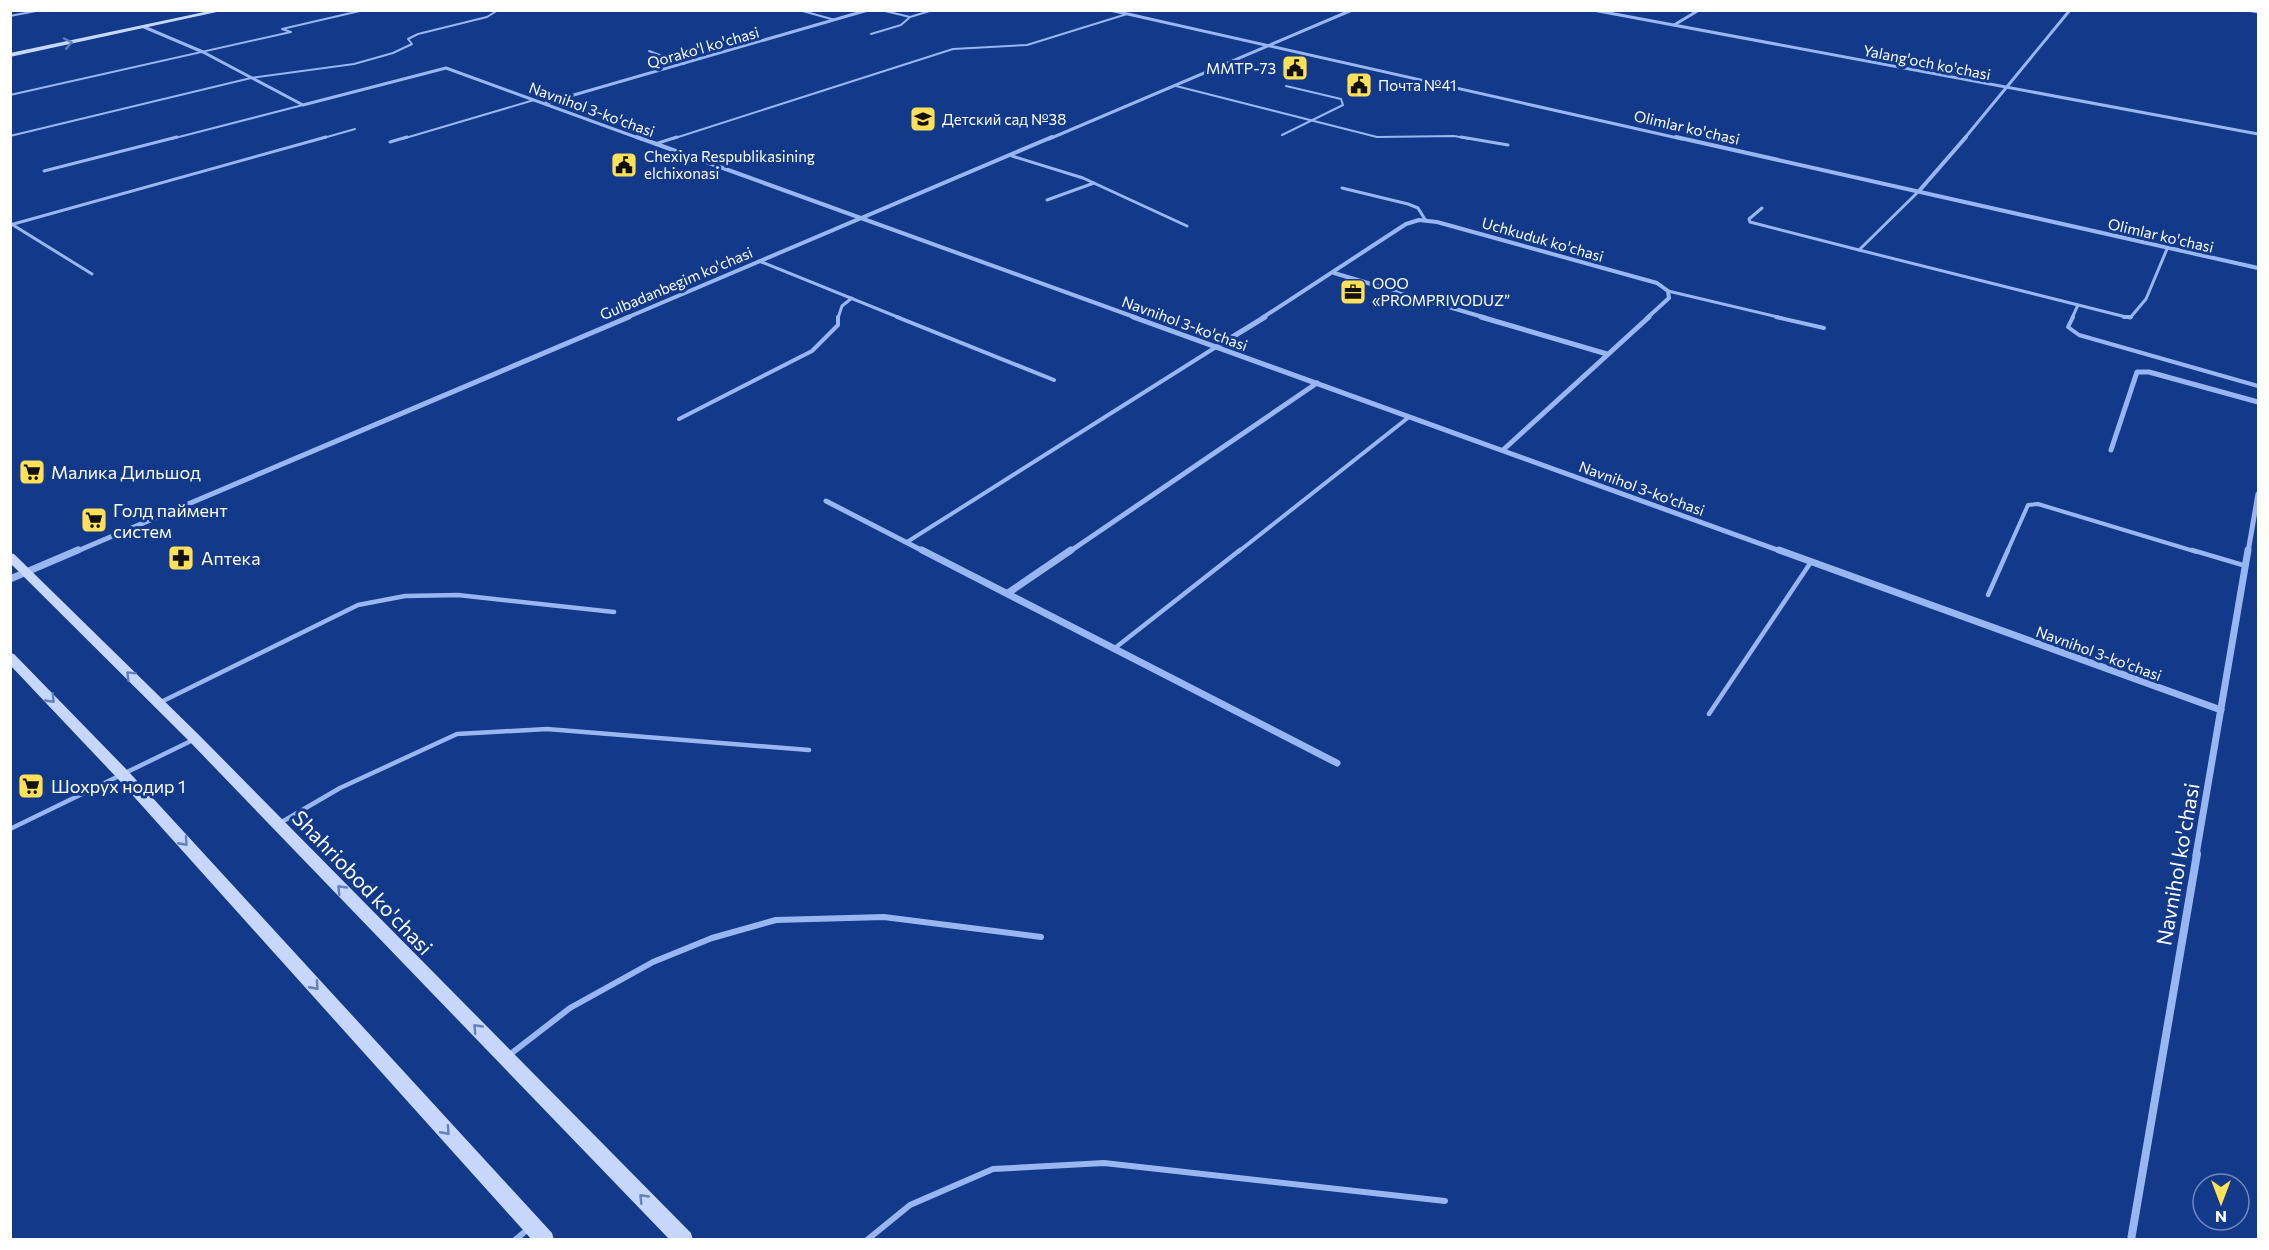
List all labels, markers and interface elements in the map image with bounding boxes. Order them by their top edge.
street label: Qorako'l ko'chasi [645,22,761,72]
one-way arrow [62,37,72,50]
street label: Yalang'och ko'chasi [1862,41,1992,83]
public building icon: MMTP-73 [1280,53,1310,83]
place label: MMTP-73 [1206,59,1276,77]
public building icon: Почта №41 [1344,70,1374,100]
place label: Почта №41 [1378,76,1456,94]
street label: Navnihol 3-ko'chasi [527,78,657,140]
school or university icon: Детский сад №38 [908,104,938,134]
street label: Olimlar ko'chasi [1632,106,1742,148]
place label: Детский сад №38 [942,110,1066,128]
place label: Chexiya Respublikasining elchixonasi [644,147,815,182]
public building icon: Chexiya Respublikasining elchixonasi [609,150,639,180]
street label: Uchkuduk ko'chasi [1480,213,1606,265]
street label: Olimlar ko'chasi [2106,214,2216,256]
street label: Gulbadanbegim ko'chasi [597,243,755,323]
place label: ООО «PROMPRIVODUZ” [1372,274,1510,309]
office icon: ООО «PROMPRIVODUZ” [1338,277,1368,307]
street label: Navnihol 3-ko'chasi [1120,292,1250,354]
supermarket icon: Малика Дильшод [17,457,47,487]
street label: Navnihol 3-ko'chasi [1577,457,1707,519]
place label: Малика Дильшод [51,461,201,483]
place label: Голд паймент систем [113,499,228,542]
supermarket icon: Голд паймент систем [79,505,109,535]
pharmacy icon: Аптека [166,543,196,573]
place label: Аптека [201,547,260,569]
street label: Navnihol 3-ko'chasi [2034,622,2164,684]
one-way arrow [127,671,138,682]
one-way arrow [44,693,55,703]
supermarket icon: Шохрух нодир 1 [16,771,46,801]
place label: Шохрух нодир 1 [51,775,186,797]
street label: Navnihol ko'chasi [2150,781,2204,947]
street label: Shahriobod ko'chasi [288,805,438,959]
one-way arrow [177,835,188,846]
one-way arrow [337,885,348,896]
one-way arrow [308,979,319,990]
one-way arrow [473,1025,484,1035]
one-way arrow [439,1124,450,1134]
north arrow [2191,1172,2251,1232]
one-way arrow [639,1194,650,1205]
text: N [2215,1208,2227,1227]

